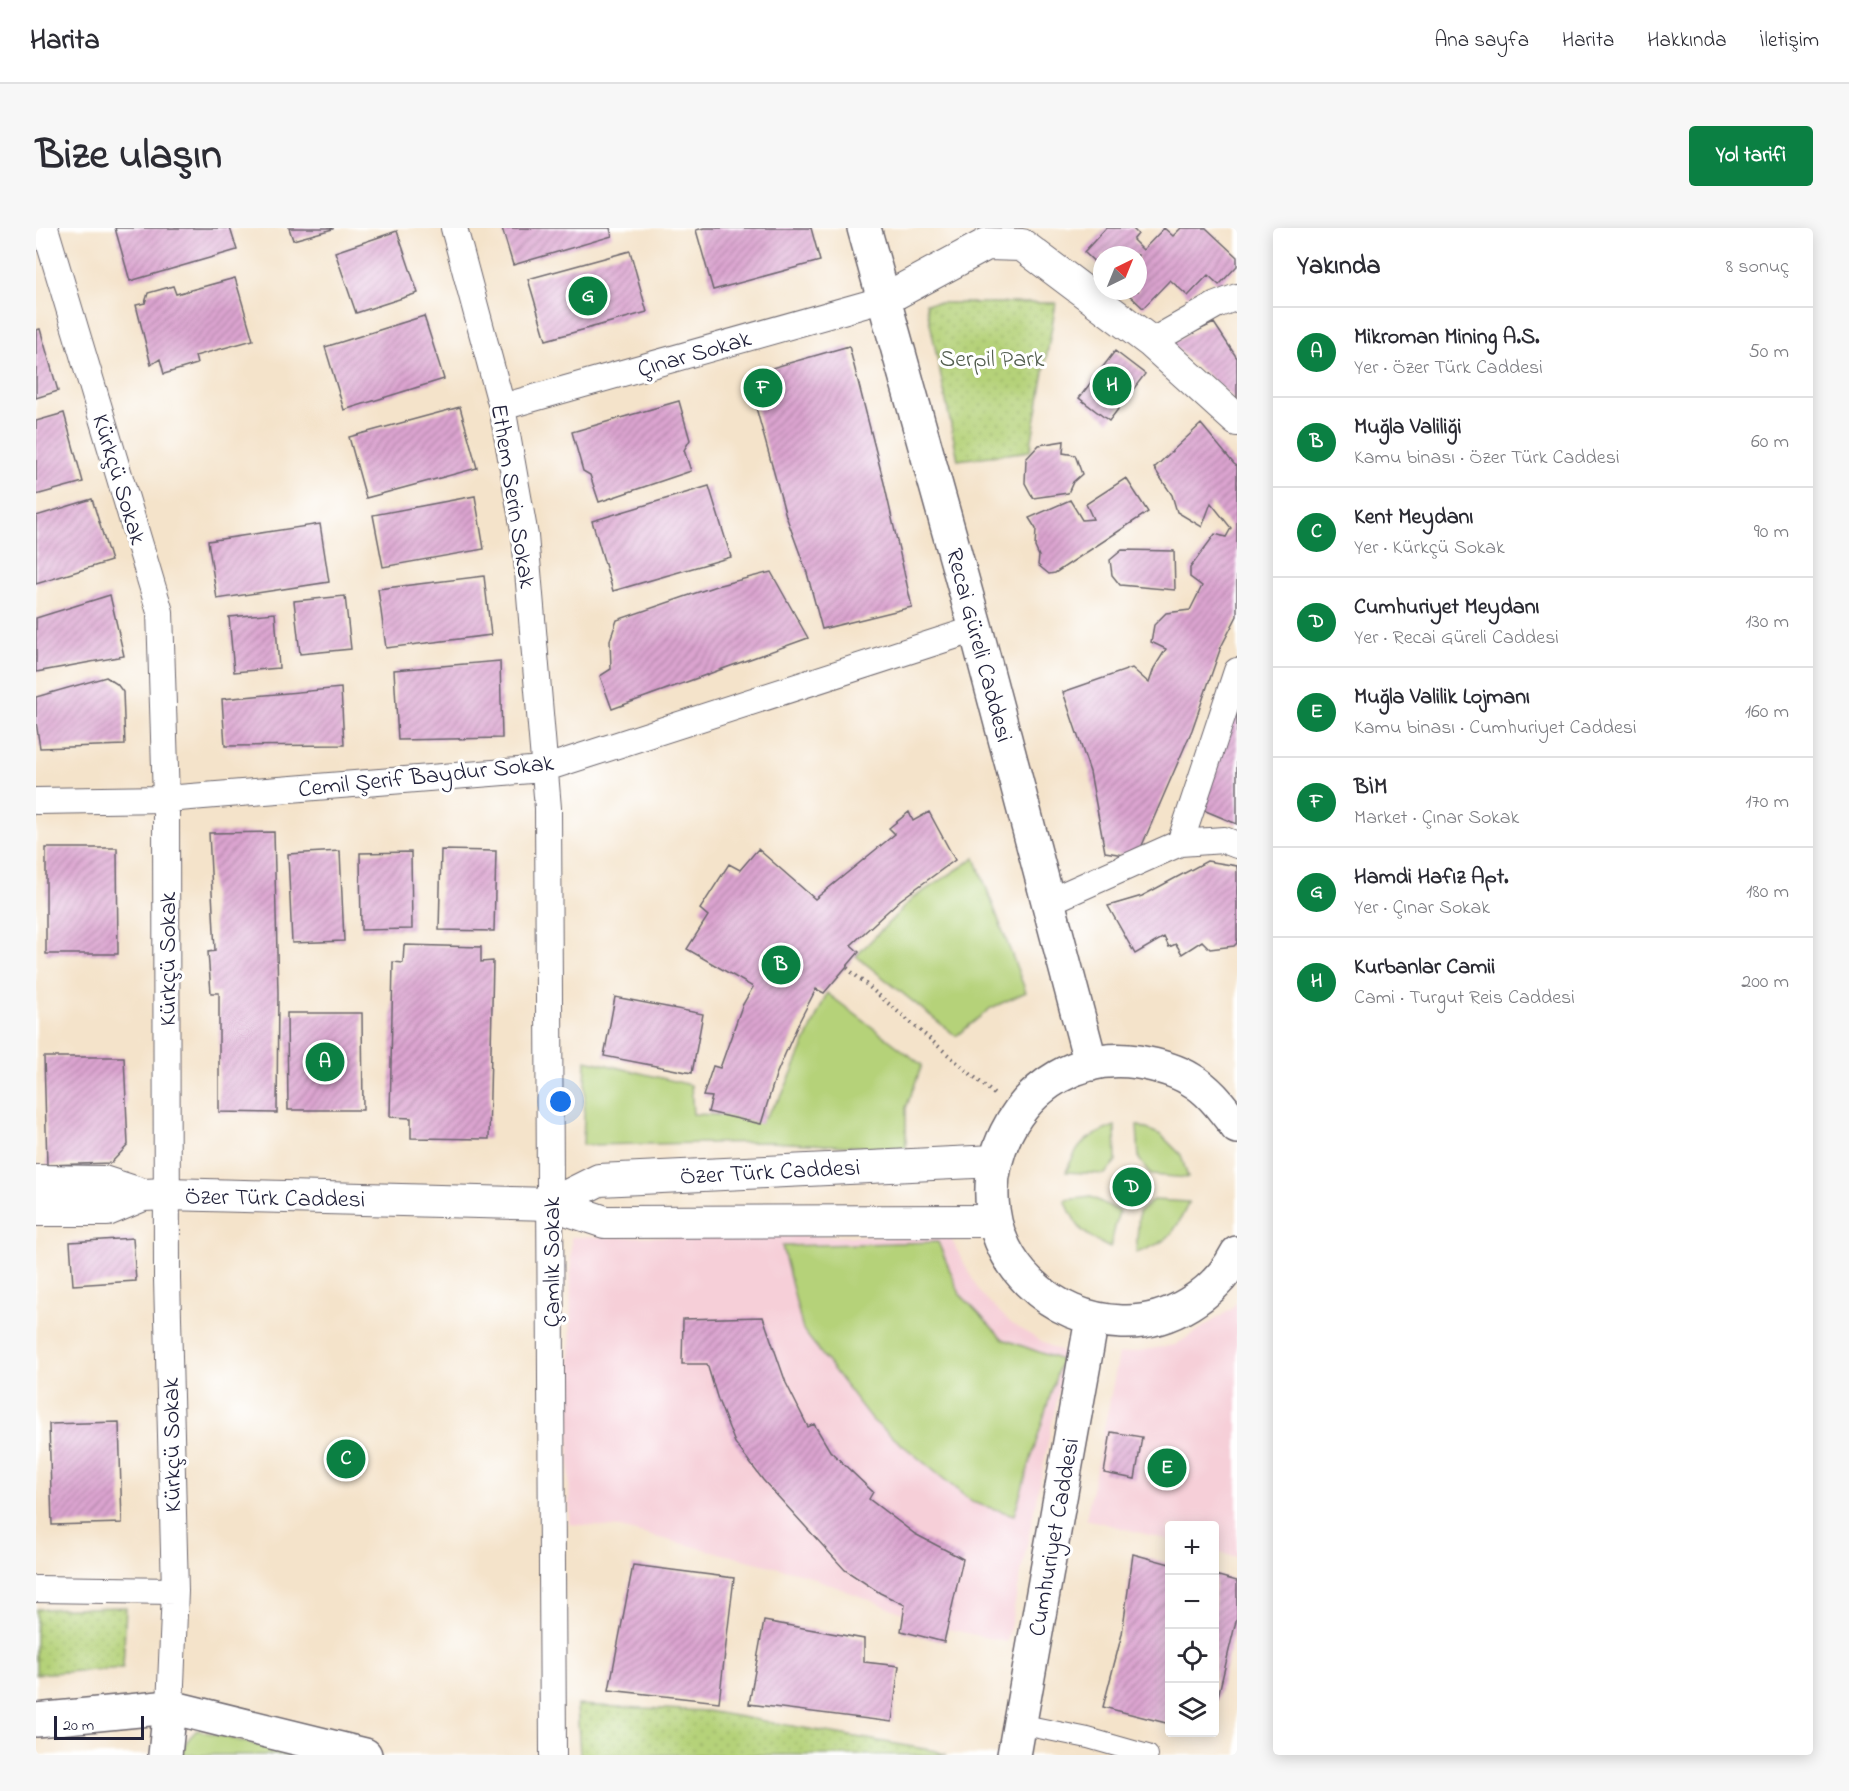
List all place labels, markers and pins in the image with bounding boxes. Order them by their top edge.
pin: G [568,274,608,318]
pin: H [1092,364,1132,408]
pin: F [744,366,782,410]
pin: B [762,942,800,988]
pin: A [306,1040,344,1084]
pin: D [1112,1164,1152,1210]
pin: C [326,1436,366,1482]
pin: E [1148,1446,1186,1490]

